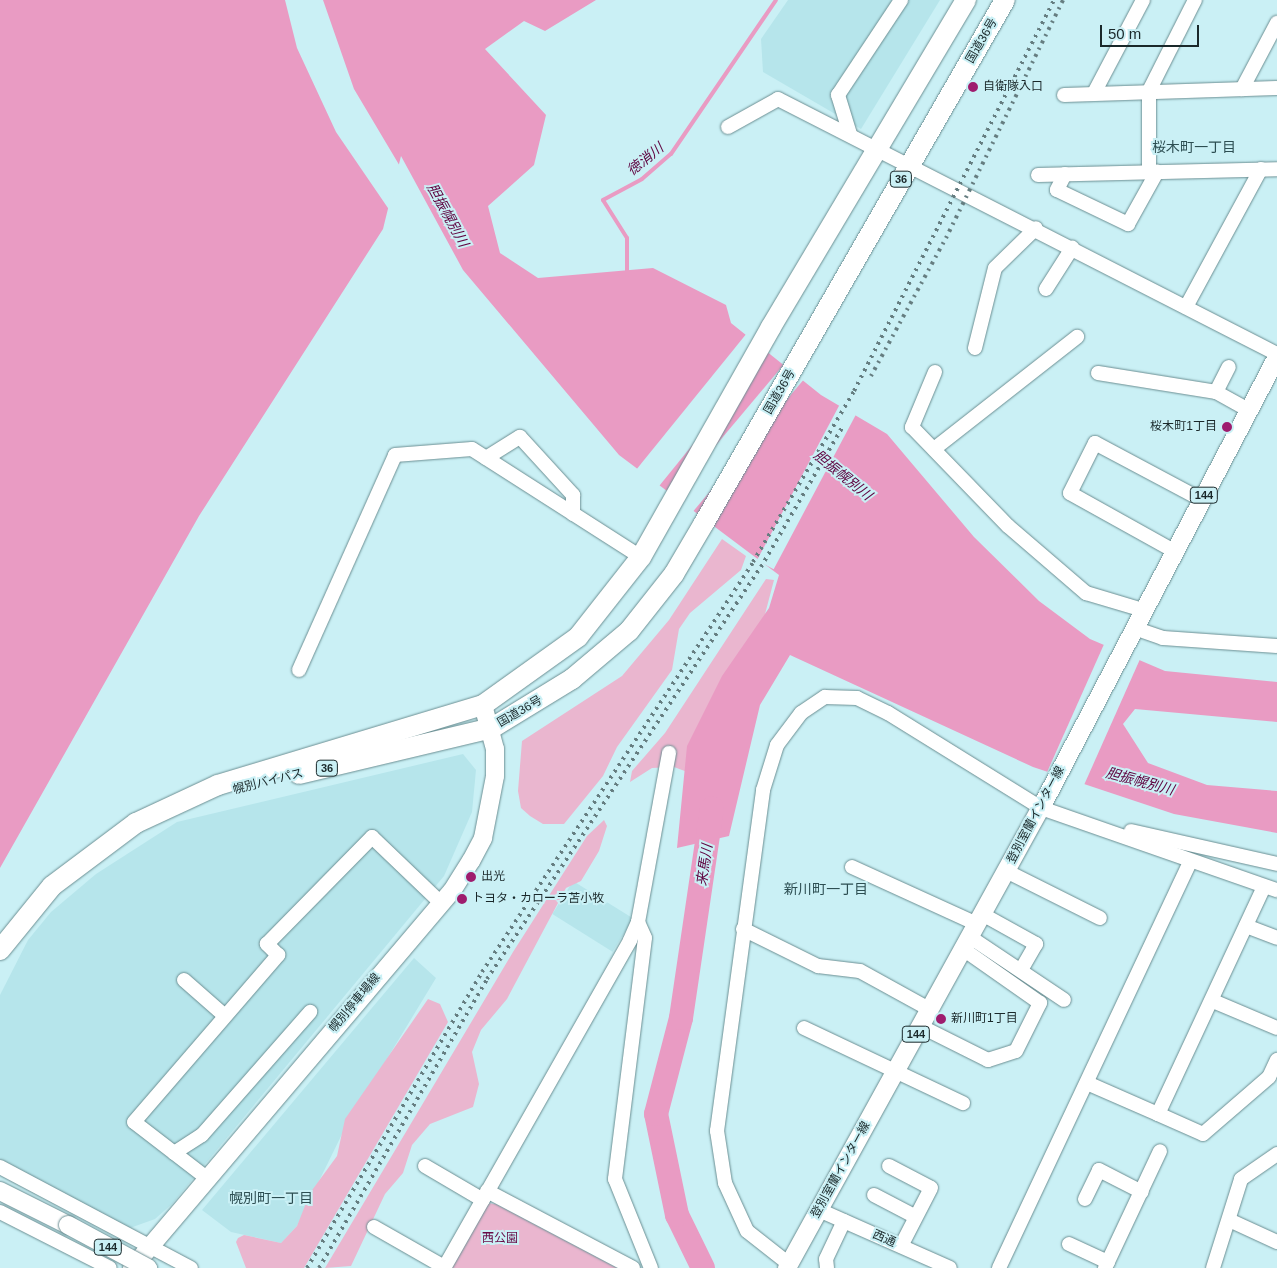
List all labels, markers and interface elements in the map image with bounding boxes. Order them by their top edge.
scale bar [1102,15,1201,47]
street label: 国道36号 [963,16,1001,66]
text: 50 m [1108,25,1141,42]
place label: 自衛隊入口 [983,80,1043,94]
marker: 自衛隊入口 [967,81,979,93]
water label: 徳消川 [623,139,667,179]
district label: 桜木町一丁目 [1152,139,1236,155]
road number: 36 [890,170,912,188]
water label: 胆振幌別川 [424,180,472,250]
street label: 国道36号 [761,367,799,417]
place label: 桜木町1丁目 [1150,420,1217,434]
marker: 桜木町1丁目 [1221,421,1233,433]
water label: 胆振幌別川 [811,446,875,504]
road number: 144 [1189,486,1219,504]
street label: 国道36号 [495,693,545,731]
road number: 36 [316,760,338,776]
street label: 登別室蘭インター線 [1004,764,1068,866]
water label: 胆振幌別川 [1104,764,1176,798]
street label: 幌別バイパス [231,766,305,798]
water label: 来馬川 [693,843,715,887]
place label: 出光 [481,870,505,884]
marker: 出光 [465,871,477,883]
district label: 新川町一丁目 [784,881,868,897]
place label: トヨタ・カローラ苫小牧 [472,892,604,906]
marker: トヨタ・カローラ苫小牧 [456,893,468,905]
street label: 幌別停車場線 [326,971,384,1035]
place label: 新川町1丁目 [951,1012,1018,1026]
marker: 新川町1丁目 [935,1013,947,1025]
road number: 144 [901,1026,931,1042]
street label: 登別室蘭インター線 [809,1119,873,1221]
district label: 幌別町一丁目 [229,1190,313,1206]
street label: 西通 [870,1228,898,1250]
park label: 西公園 [482,1232,518,1246]
road number: 144 [93,1238,123,1256]

